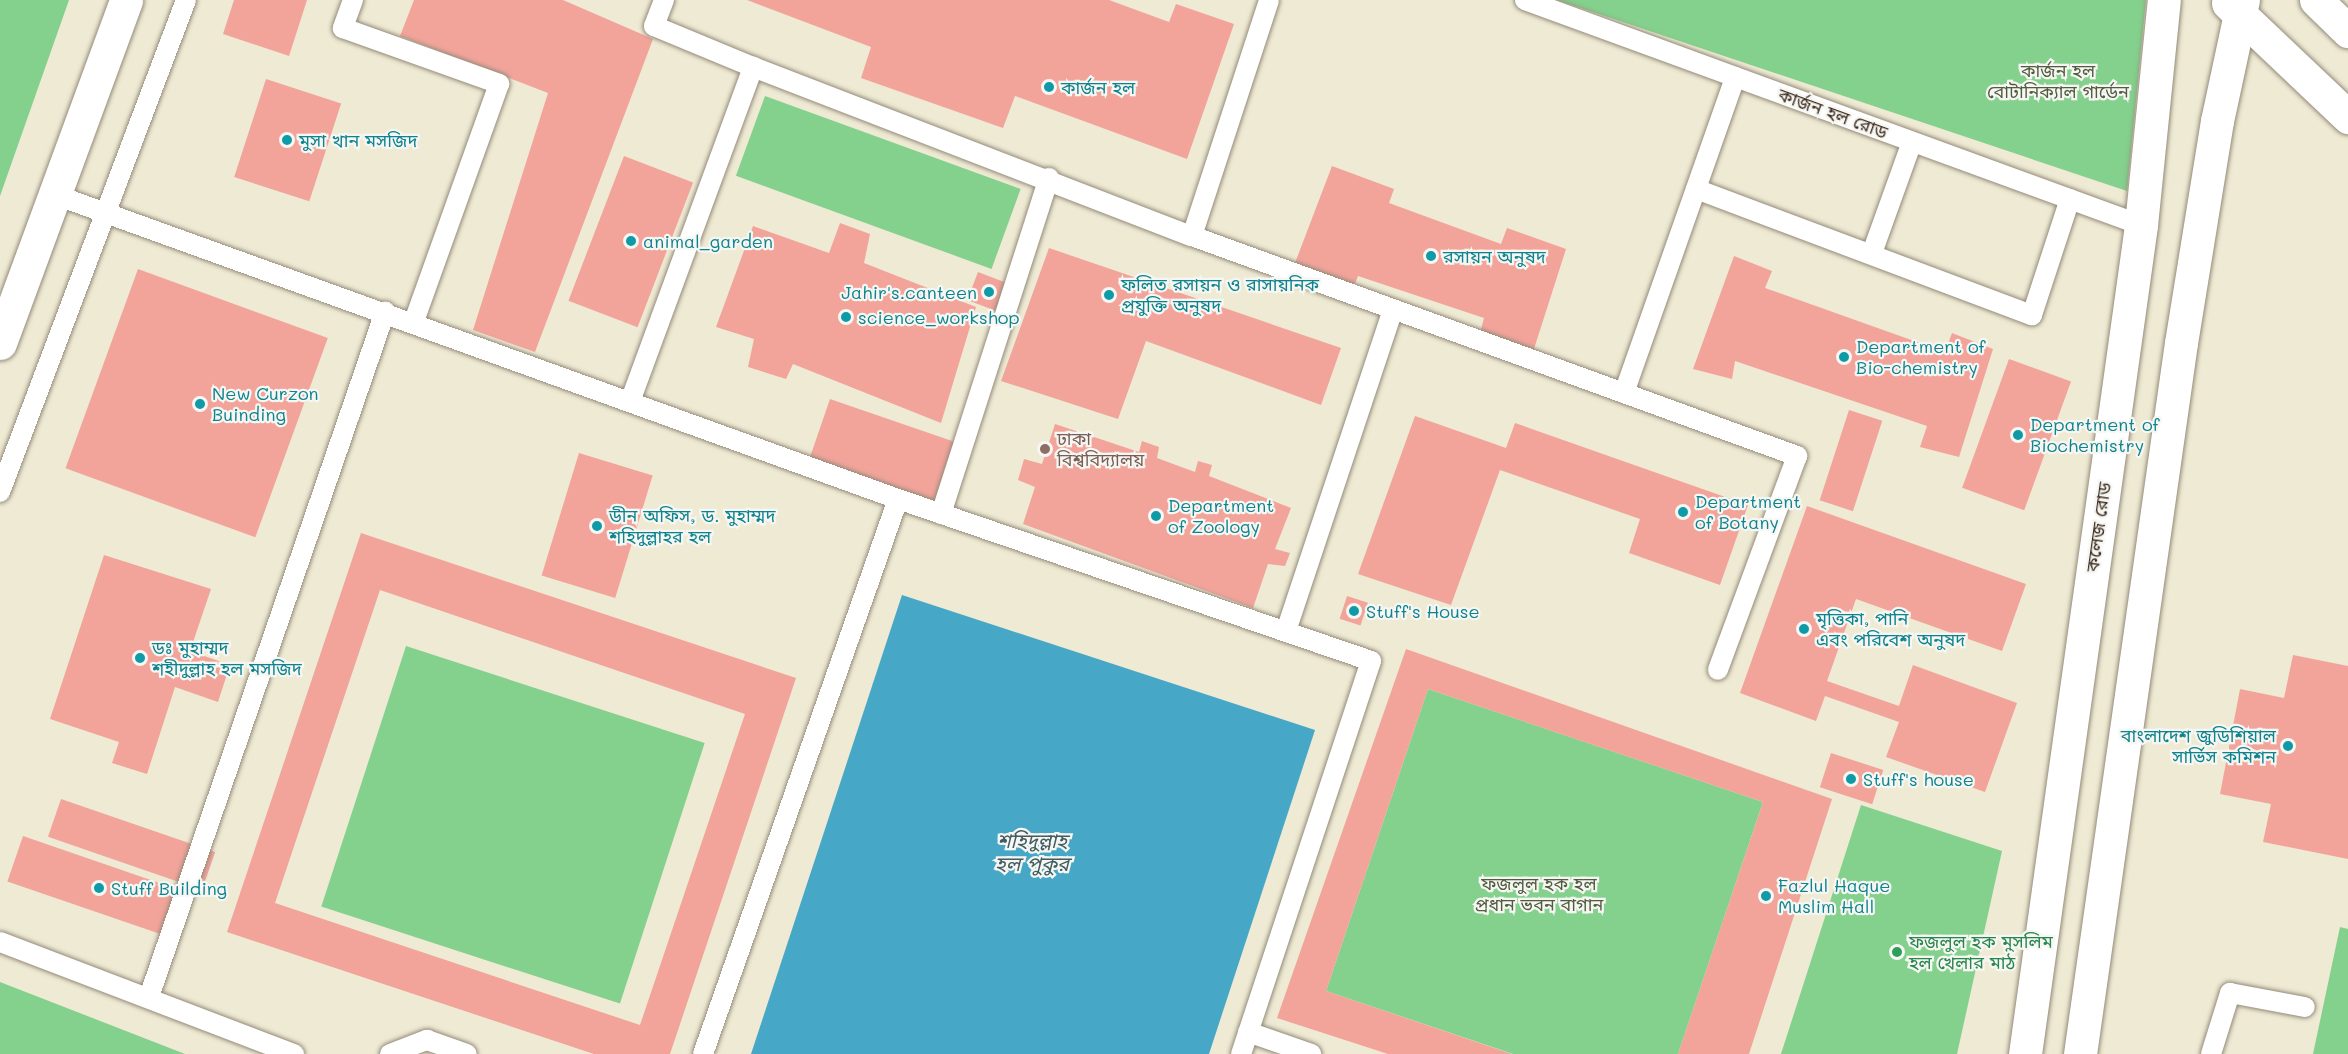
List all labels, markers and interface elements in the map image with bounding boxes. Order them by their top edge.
park label: কার্জন হল বোটানিক্যাল গার্ডেন [1987,60,2129,103]
place label: কার্জন হল [1061,76,1135,98]
marker: কার্জন হল [1042,80,1056,94]
street label: কার্জন হল রোড [1775,83,1891,143]
place label: মুসা খান মসজিদ [299,129,418,151]
marker: মুসা খান মসজিদ [280,133,294,147]
place label: animal_garden [643,230,773,252]
marker: animal_garden [624,234,638,248]
place label: রসায়ন অনুষদ [1443,245,1546,267]
marker: রসায়ন অনুষদ [1424,249,1438,263]
place label: ফলিত রসায়ন ও রাসায়নিক প্রযুক্তি অনুষদ [1121,274,1319,316]
place label: Jahir's.canteen [841,281,977,303]
marker: Jahir's.canteen [982,285,996,299]
marker: ফলিত রসায়ন ও রাসায়নিক প্রযুক্তি অনুষদ [1102,288,1116,302]
place label: science_workshop [858,306,1020,328]
marker: science_workshop [839,310,853,324]
place label: Department of Bio-chemistry [1856,336,1986,378]
marker: Department of Bio-chemistry [1837,350,1851,364]
place label: New Curzon Buinding [212,383,319,426]
marker: New Curzon Buinding [193,397,207,411]
place label: Department of Biochemistry [2030,414,2160,456]
place label: ঢাকা বিশ্ববিদ্যালয় [1057,428,1144,470]
marker: Department of Biochemistry [2011,428,2025,442]
marker: ঢাকা বিশ্ববিদ্যালয় [1038,442,1052,456]
street label: কলেজ রোড [2081,481,2115,573]
place label: Department of Botany [1695,491,1801,534]
place label: Department of Zoology [1168,495,1274,538]
place label: ডীন অফিস, ড. মুহাম্মদ শহিদুল্লাহর হল [609,505,775,548]
marker: Department of Botany [1676,505,1690,519]
marker: Department of Zoology [1149,509,1163,523]
marker: ডীন অফিস, ড. মুহাম্মদ শহিদুল্লাহর হল [590,519,604,533]
place label: Stuff's House [1366,600,1480,622]
marker: Stuff's House [1347,604,1361,618]
place label: মৃত্তিকা, পানি এবং পরিবেশ অনুষদ [1816,608,1965,650]
marker: মৃত্তিকা, পানি এবং পরিবেশ অনুষদ [1797,622,1811,636]
place label: ডঃ মুহাম্মদ শহীদুল্লাহ হল মসজিদ [152,637,302,680]
marker: ডঃ মুহাম্মদ শহীদুল্লাহ হল মসজিদ [133,651,147,665]
place label: বাংলাদেশ জুডিশিয়াল সার্ভিস কমিশন [2121,725,2276,768]
marker: বাংলাদেশ জুডিশিয়াল সার্ভিস কমিশন [2281,739,2295,753]
place label: Stuff's house [1863,768,1974,790]
marker: Stuff's house [1844,772,1858,786]
water label: শহিদুল্লাহ হল পুকুর [995,828,1069,875]
park label: ফজলুল হক হল প্রধান ভবন বাগান [1475,873,1603,916]
place label: Fazlul Haque Muslim Hall [1778,875,1890,918]
place label: Stuff Building [111,877,227,899]
marker: Stuff Building [92,881,106,895]
marker: Fazlul Haque Muslim Hall [1759,889,1773,903]
place label: ফজলুল হক মুসলিম হল খেলার মাঠ [1909,931,2053,974]
marker: ফজলুল হক মুসলিম হল খেলার মাঠ [1890,945,1904,959]

